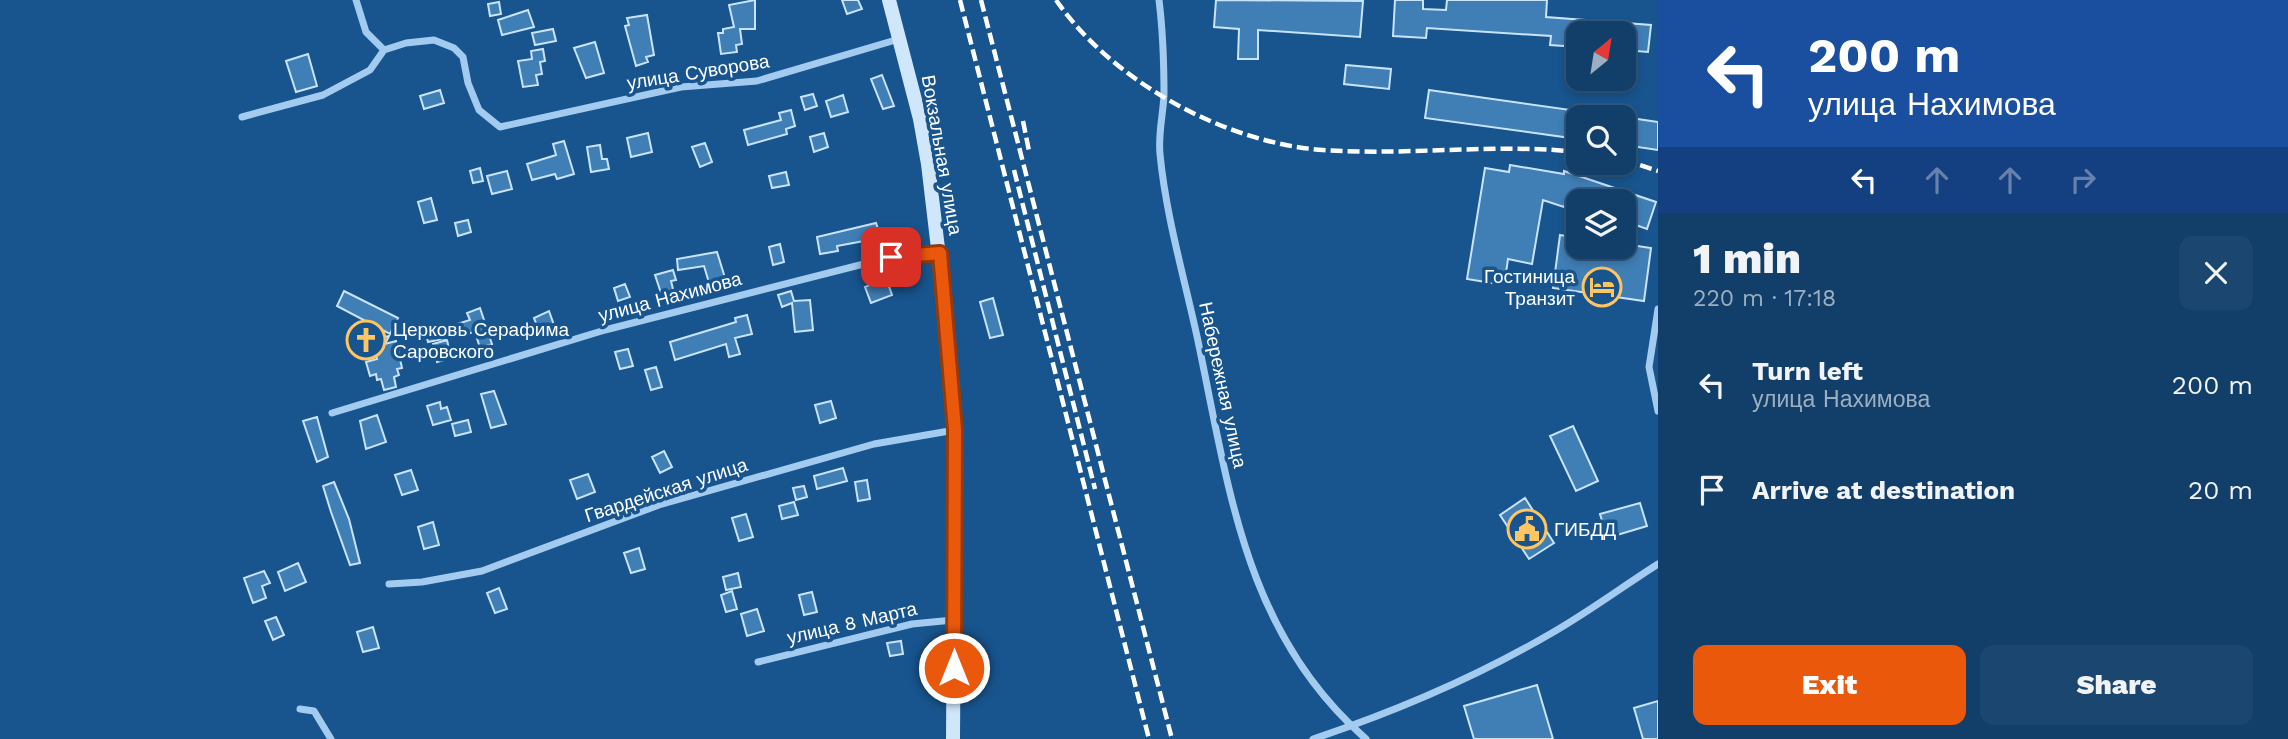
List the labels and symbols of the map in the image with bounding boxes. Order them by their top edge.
north arrow [1566,21,1636,91]
street label: улица Суворова [625,49,771,95]
street label: Вокзальная улица [917,73,967,237]
pin [861,227,921,287]
place label: Гостиница Транзит [1484,265,1575,310]
hotel icon: Гостиница Транзит [1581,266,1623,308]
street label: улица Нахимова [596,267,744,327]
street label: Набережная улица [1194,300,1252,471]
place label: Церковь Серафима Саровского [393,318,569,363]
church icon: Церковь Серафима Саровского [345,319,387,361]
street label: Гвардейская улица [582,453,751,527]
public building icon: ГИБДД [1506,508,1548,550]
place label: ГИБДД [1554,518,1616,541]
street label: улица 8 Марта [785,597,920,649]
position arrow [917,631,991,705]

